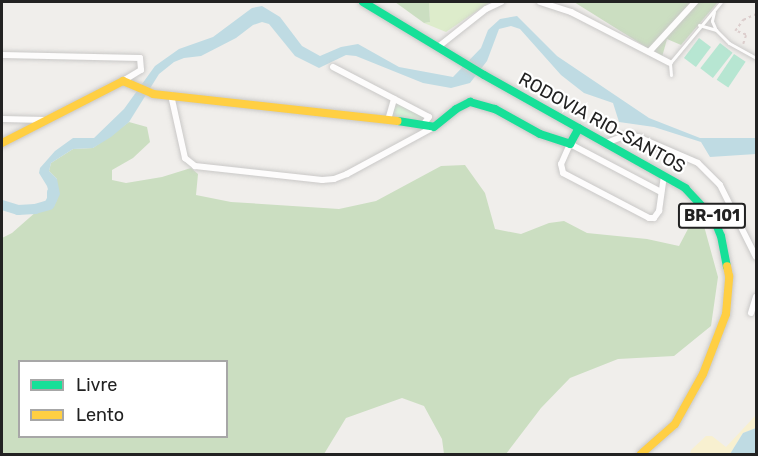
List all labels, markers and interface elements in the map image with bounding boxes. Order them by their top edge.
street label: RODOVIA RIO-SANTOS [515,68,689,178]
road number: BR-101 [678,203,746,229]
legend [18,360,228,438]
text: Livre [76,374,117,396]
text: Lento [76,404,124,426]

